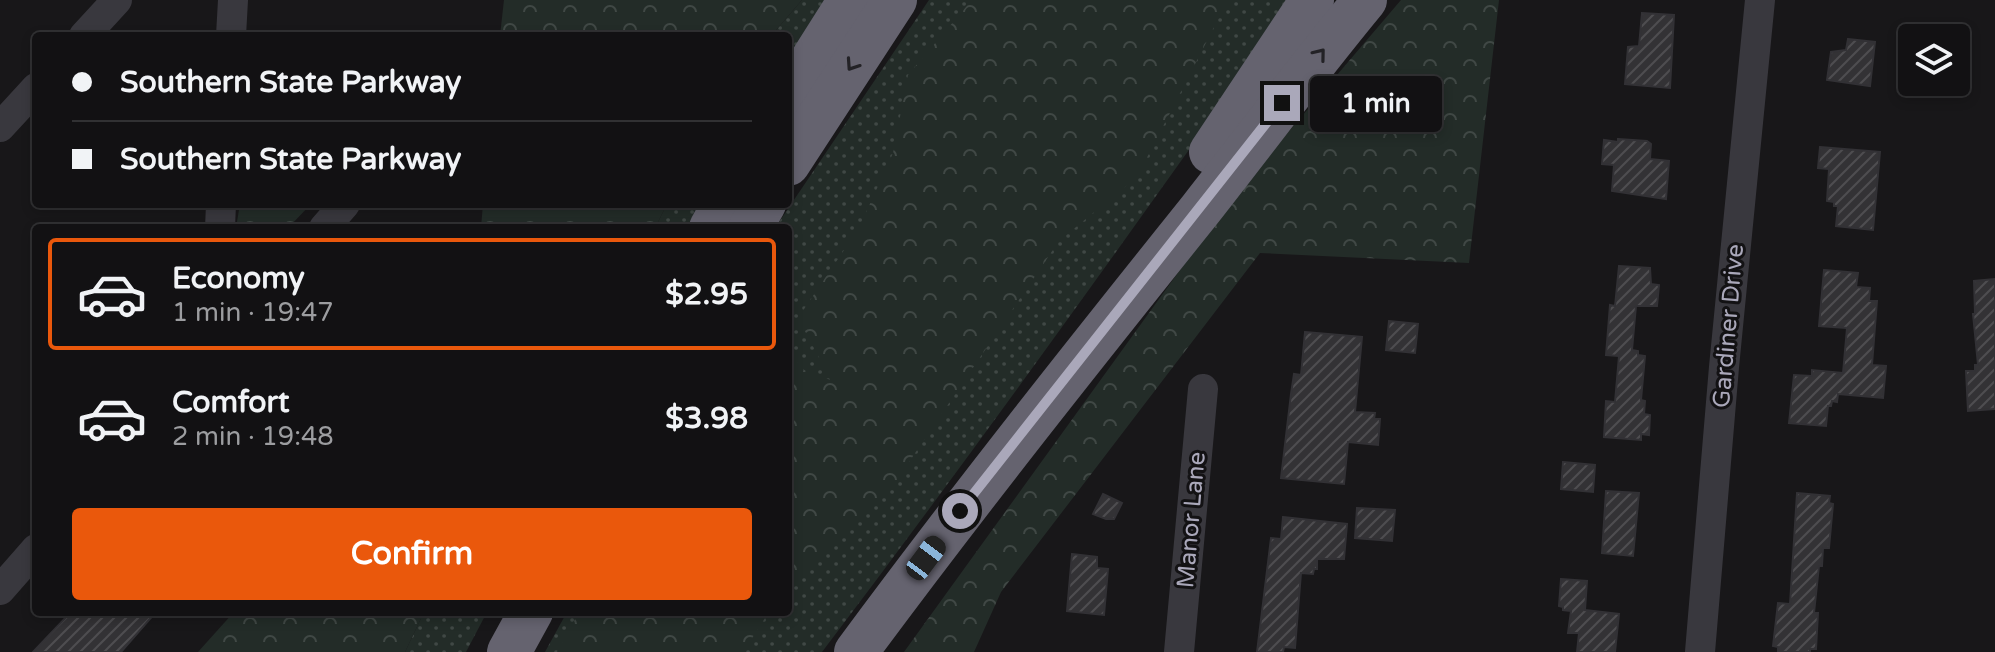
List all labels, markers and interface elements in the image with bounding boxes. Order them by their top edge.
map controls [1898,24,1970,96]
button: layers [1898,24,1970,96]
one-way arrow [1310,49,1325,63]
one-way arrow [846,56,861,70]
text: Southern State Parkway [120,64,461,101]
callout: 1 min [1310,75,1442,131]
route end [1264,85,1300,121]
text: 1 min [1341,88,1411,119]
text: Southern State Parkway [120,141,461,178]
street label: Gardiner Drive [1707,243,1750,409]
icon: car [76,258,148,330]
text: Economy [172,260,305,297]
text: $2.95 [665,276,748,313]
text: 1 min · 19:47 [172,297,334,328]
icon: car [76,382,148,454]
text: Comfort [172,384,290,421]
text: $3.98 [665,400,748,437]
text: 2 min · 19:48 [172,421,334,452]
street label: Manor Lane [1171,451,1212,589]
route start [942,493,978,529]
button: Confirm [72,508,752,600]
car [902,532,950,584]

